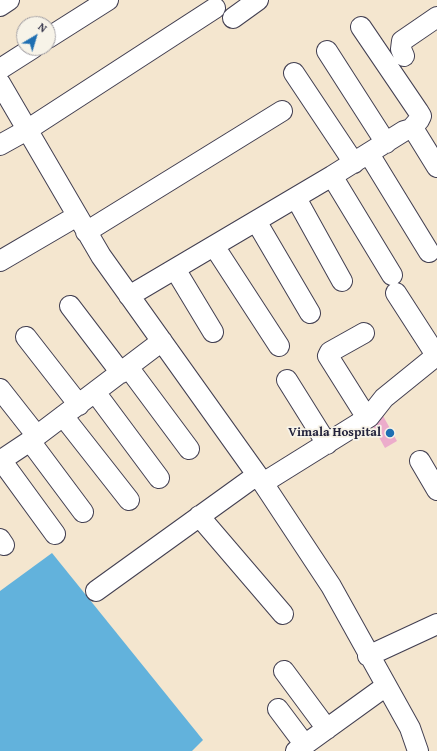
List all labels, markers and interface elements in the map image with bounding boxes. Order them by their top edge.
north arrow [16,16,56,56]
text: N [35,19,51,36]
place label: Vimala Hospital [288,425,381,441]
marker: Vimala Hospital [384,427,396,439]

